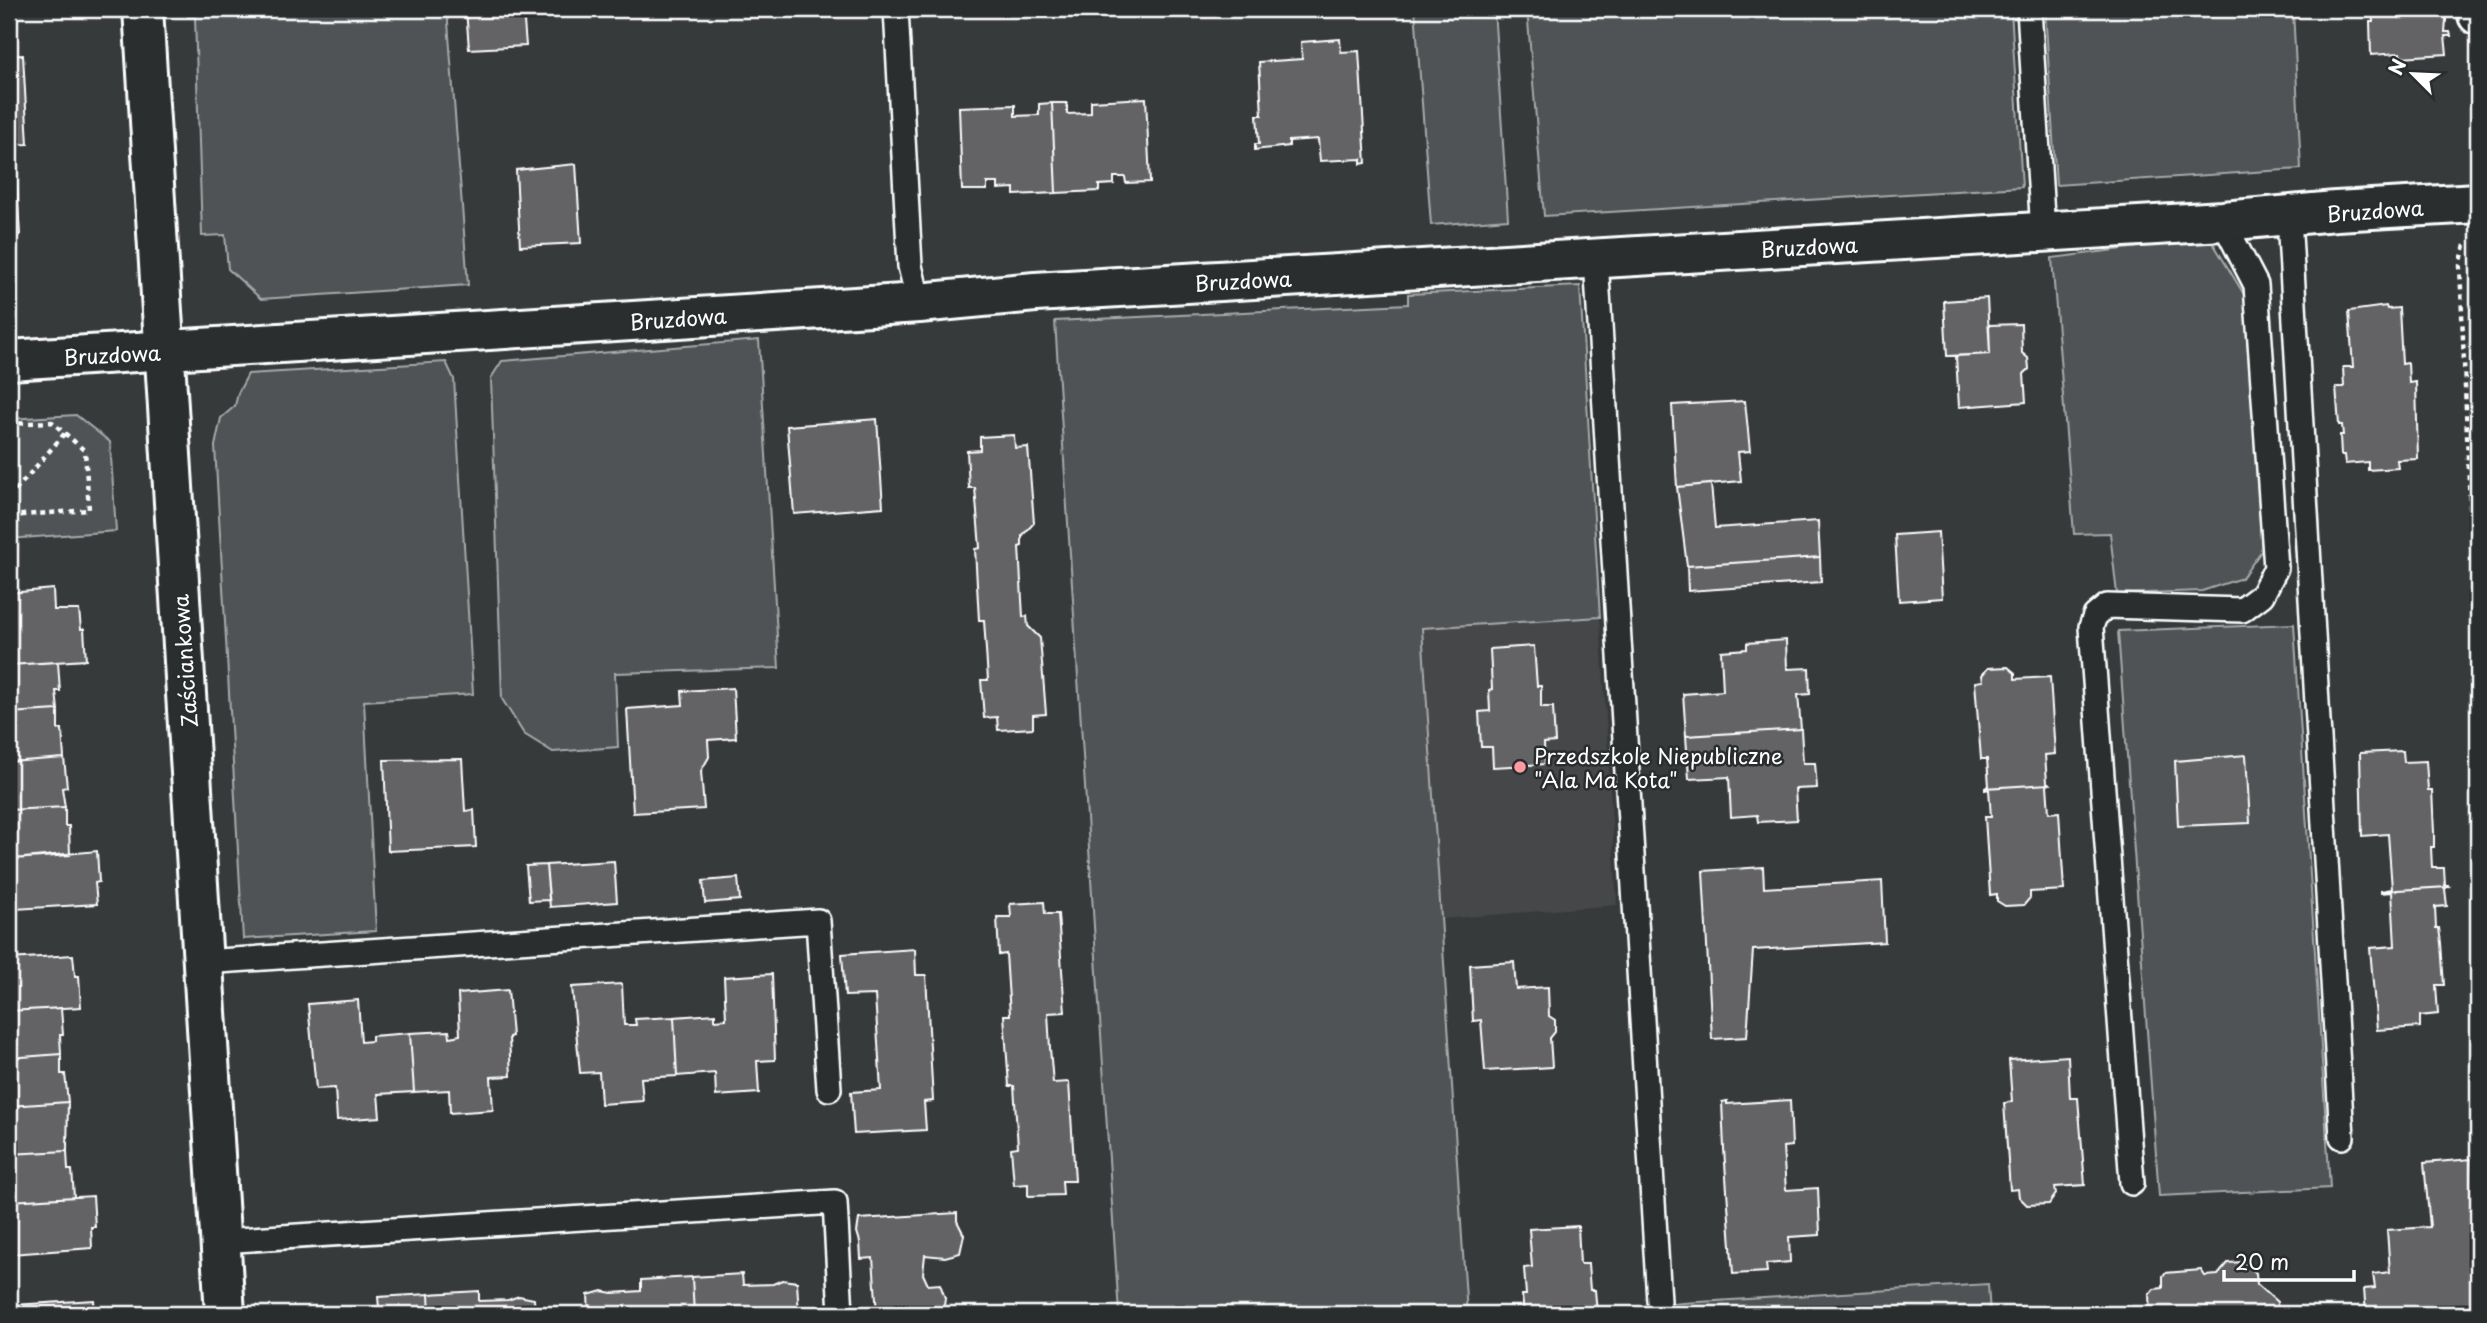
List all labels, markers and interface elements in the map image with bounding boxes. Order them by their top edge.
north arrow [2378,38,2448,108]
text: N [2381,54,2412,79]
street label: Bruzdowa [2325,191,2425,229]
street label: Bruzdowa [1760,227,1858,265]
street label: Bruzdowa [1194,261,1292,299]
street label: Bruzdowa [628,299,728,337]
street label: Bruzdowa [63,335,161,373]
street label: Zaściankowa [163,592,205,729]
place label: Przedszkole Niepubliczne "Ala Ma Kota" [1534,739,1783,795]
marker: Przedszkole Niepubliczne "Ala Ma Kota" [1512,759,1528,775]
scale bar [2224,1239,2354,1283]
text: 20 m [2235,1245,2289,1277]

